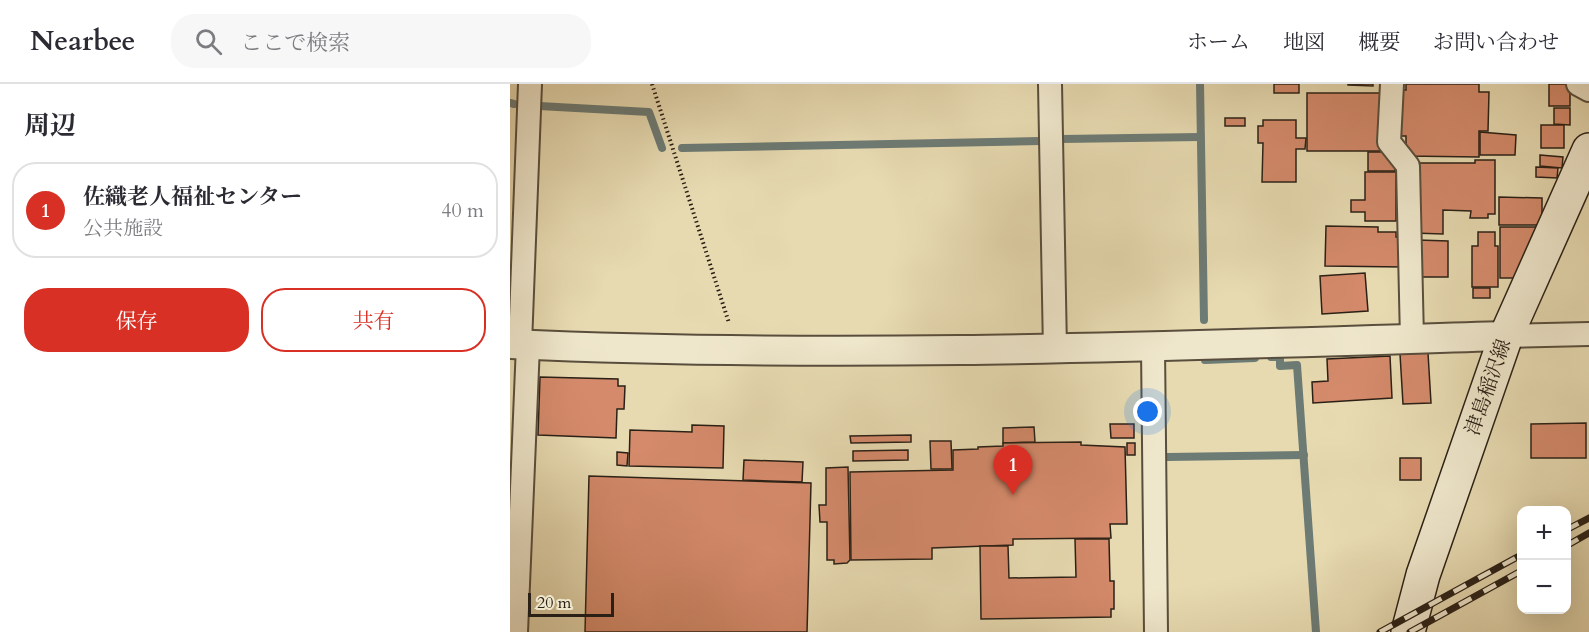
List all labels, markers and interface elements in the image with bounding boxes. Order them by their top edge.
search box [171,14,591,68]
text: Nearbee [30,22,135,60]
icon: search [192,25,225,58]
text: ここで検索 [240,28,350,58]
text: ホーム [1187,28,1250,57]
text: 地図 [1283,28,1325,57]
text: 概要 [1358,28,1400,57]
text: お問い合わせ [1433,28,1559,57]
text: 周辺 [24,108,76,143]
text: 佐織老人福祉センター [83,182,302,212]
text: 1 [40,197,51,224]
text: 40 m [441,197,484,224]
text: 公共施設 [83,215,163,242]
button: 保存 [24,288,249,352]
button: 共有 [261,288,486,352]
street label: 津島稲沢線 [1459,335,1517,439]
your location [1133,397,1162,426]
pin: 1 [994,446,1032,495]
map controls [1517,506,1571,614]
button: + [1517,506,1571,560]
button: − [1517,560,1571,614]
scale bar [528,590,614,618]
text: 20 m [537,592,571,614]

